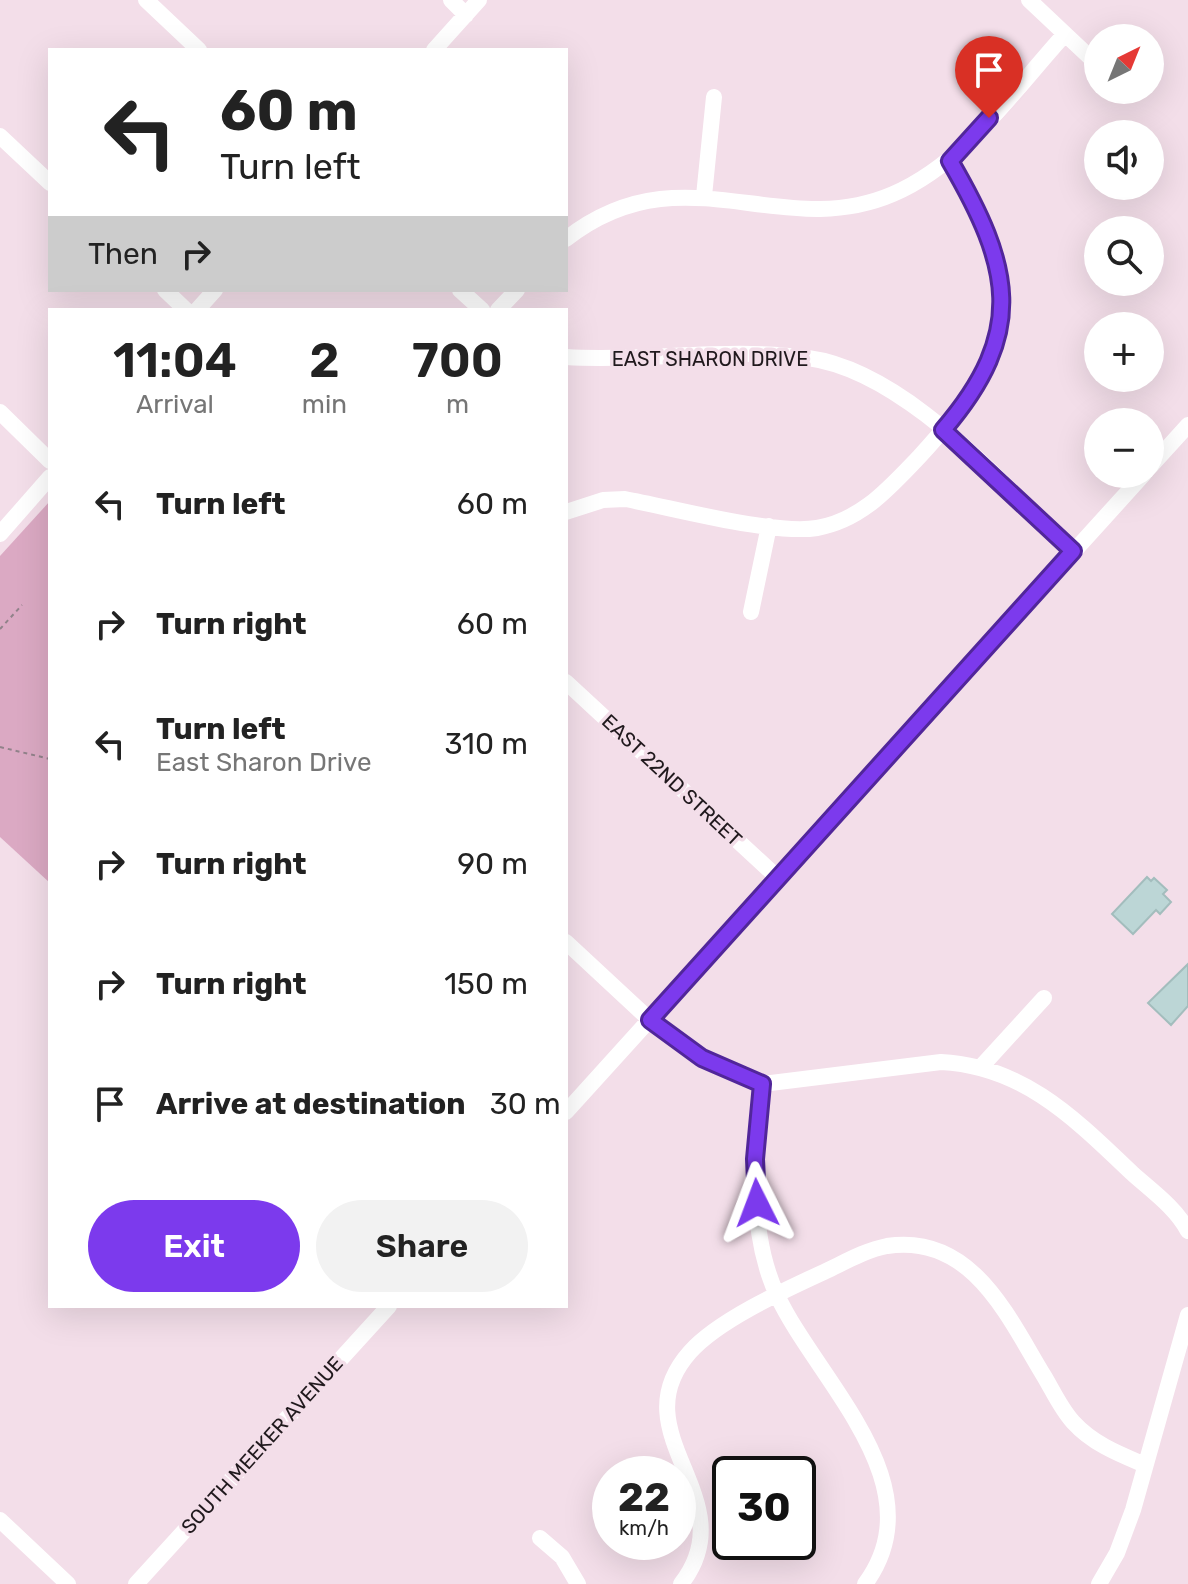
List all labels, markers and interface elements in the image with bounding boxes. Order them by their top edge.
north arrow [1084,24,1164,104]
map controls [1084,24,1164,488]
pin [955,36,1023,118]
icon: arrive [967,48,1011,92]
text: 60 m [220,78,358,144]
icon: left [88,80,192,184]
button: sound [1084,120,1164,200]
text: Turn left [220,145,361,188]
button: search [1084,216,1164,296]
icon: right [174,232,218,276]
text: Then [88,236,158,272]
button: + [1084,312,1164,392]
text: 11:04 [113,332,237,389]
text: 2 [309,332,340,389]
text: 700 [412,332,503,389]
street label: EAST SHARON DRIVE [612,347,808,371]
text: Arrival [136,389,214,420]
text: min [302,389,347,420]
text: m [446,389,469,420]
button: − [1084,408,1164,488]
icon: left [88,482,132,526]
text: Turn left [156,486,286,522]
text: 60 m [457,486,528,522]
icon: right [88,602,132,646]
text: Turn right [156,606,307,642]
text: 60 m [457,606,528,642]
street label: EAST 22ND STREET [597,709,747,851]
text: Turn left [156,711,286,747]
icon: left [88,722,132,766]
text: 310 m [445,726,528,762]
text: East Sharon Drive [156,747,372,778]
icon: right [88,842,132,886]
text: Turn right [156,846,307,882]
text: 90 m [457,846,528,882]
icon: right [88,962,132,1006]
text: Turn right [156,966,307,1002]
text: 150 m [444,966,528,1002]
icon: arrive [88,1082,132,1126]
text: Arrive at destination [156,1086,466,1122]
text: 30 m [490,1086,561,1122]
position arrow [715,1161,799,1245]
button: Exit [88,1200,300,1292]
button: Share [316,1200,528,1292]
street label: SOUTH MEEKER AVENUE [176,1351,348,1539]
speed limit sign: 30 [712,1456,816,1560]
text: 22 [618,1474,670,1521]
text: km/h [619,1516,669,1540]

